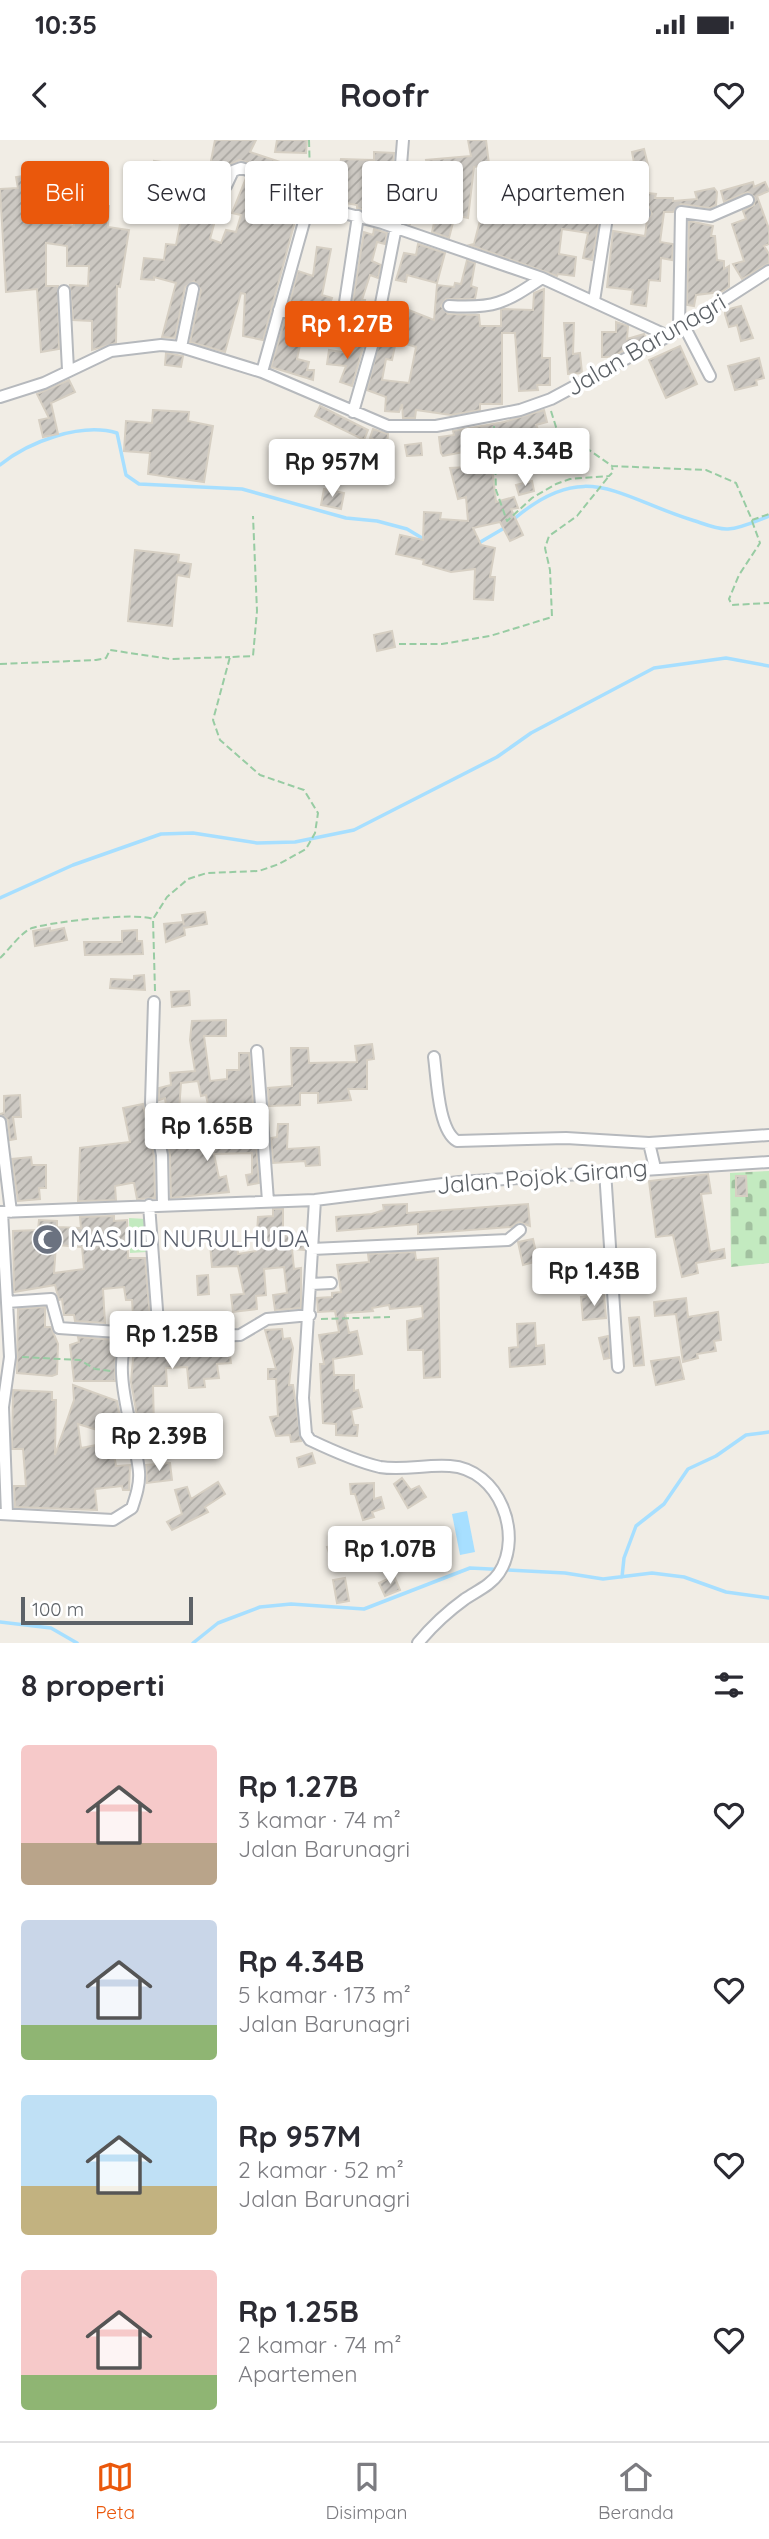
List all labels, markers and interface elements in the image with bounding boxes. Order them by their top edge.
text: 10:35 [35,8,97,41]
text: Roofr [340,75,429,115]
icon: back [21,76,59,114]
icon: heart [710,76,748,114]
chip: Beli [21,161,109,224]
chip: Sewa [123,161,231,224]
chip: Filter [245,161,348,224]
chip: Baru [362,161,463,224]
chip: Apartemen [477,161,649,224]
street label: Jalan Barunagri [560,286,731,402]
pin: Rp 1.27B [275,302,419,361]
text: Rp 1.27B [301,309,393,338]
pin: Rp 4.34B [453,428,597,488]
text: Rp 4.34B [477,436,573,465]
pin: Rp 957M [267,440,397,499]
text: Rp 957M [285,447,379,476]
pin: Rp 1.65B [135,1104,279,1163]
text: Rp 1.65B [161,1111,253,1140]
street label: Jalan Pojok Girang [435,1152,649,1200]
mosque icon: MASJID NURULHUDA [30,1222,64,1256]
place label: MASJID NURULHUDA [70,1223,310,1253]
pin: Rp 1.43B [522,1248,666,1308]
text: Rp 1.43B [548,1256,640,1285]
pin: Rp 1.25B [100,1312,244,1371]
text: Rp 1.25B [126,1319,218,1348]
pin: Rp 2.39B [87,1414,231,1473]
text: Rp 2.39B [111,1421,207,1450]
pin: Rp 1.07B [318,1526,462,1586]
text: Rp 1.07B [344,1534,436,1563]
scale bar [21,1594,192,1626]
text: 100 m [32,1597,84,1621]
text: 8 properti [21,1666,165,1704]
icon: filters [710,1666,748,1704]
text: Rp 1.27B [238,1767,358,1805]
icon: home [77,1773,161,1857]
icon: heart [710,1796,748,1834]
text: 3 kamar · 74 m² [238,1805,401,1834]
text: Jalan Barunagri [238,1834,410,1863]
text: Rp 4.34B [238,1942,364,1980]
icon: home [77,1948,161,2032]
icon: heart [710,1971,748,2009]
text: 5 kamar · 173 m² [238,1980,411,2009]
text: Jalan Barunagri [238,2009,410,2038]
text: Rp 957M [238,2117,361,2155]
icon: home [77,2123,161,2207]
icon: heart [710,2146,748,2184]
text: 2 kamar · 52 m² [238,2155,404,2184]
text: Jalan Barunagri [238,2184,410,2213]
text: Rp 1.25B [238,2292,359,2330]
icon: home [77,2298,161,2382]
icon: heart [710,2321,748,2359]
text: 2 kamar · 74 m² [238,2330,402,2359]
text: Apartemen [238,2359,358,2388]
tab: Peta [95,2458,135,2524]
tab: Disimpan [326,2458,408,2524]
tab: Beranda [598,2458,674,2524]

